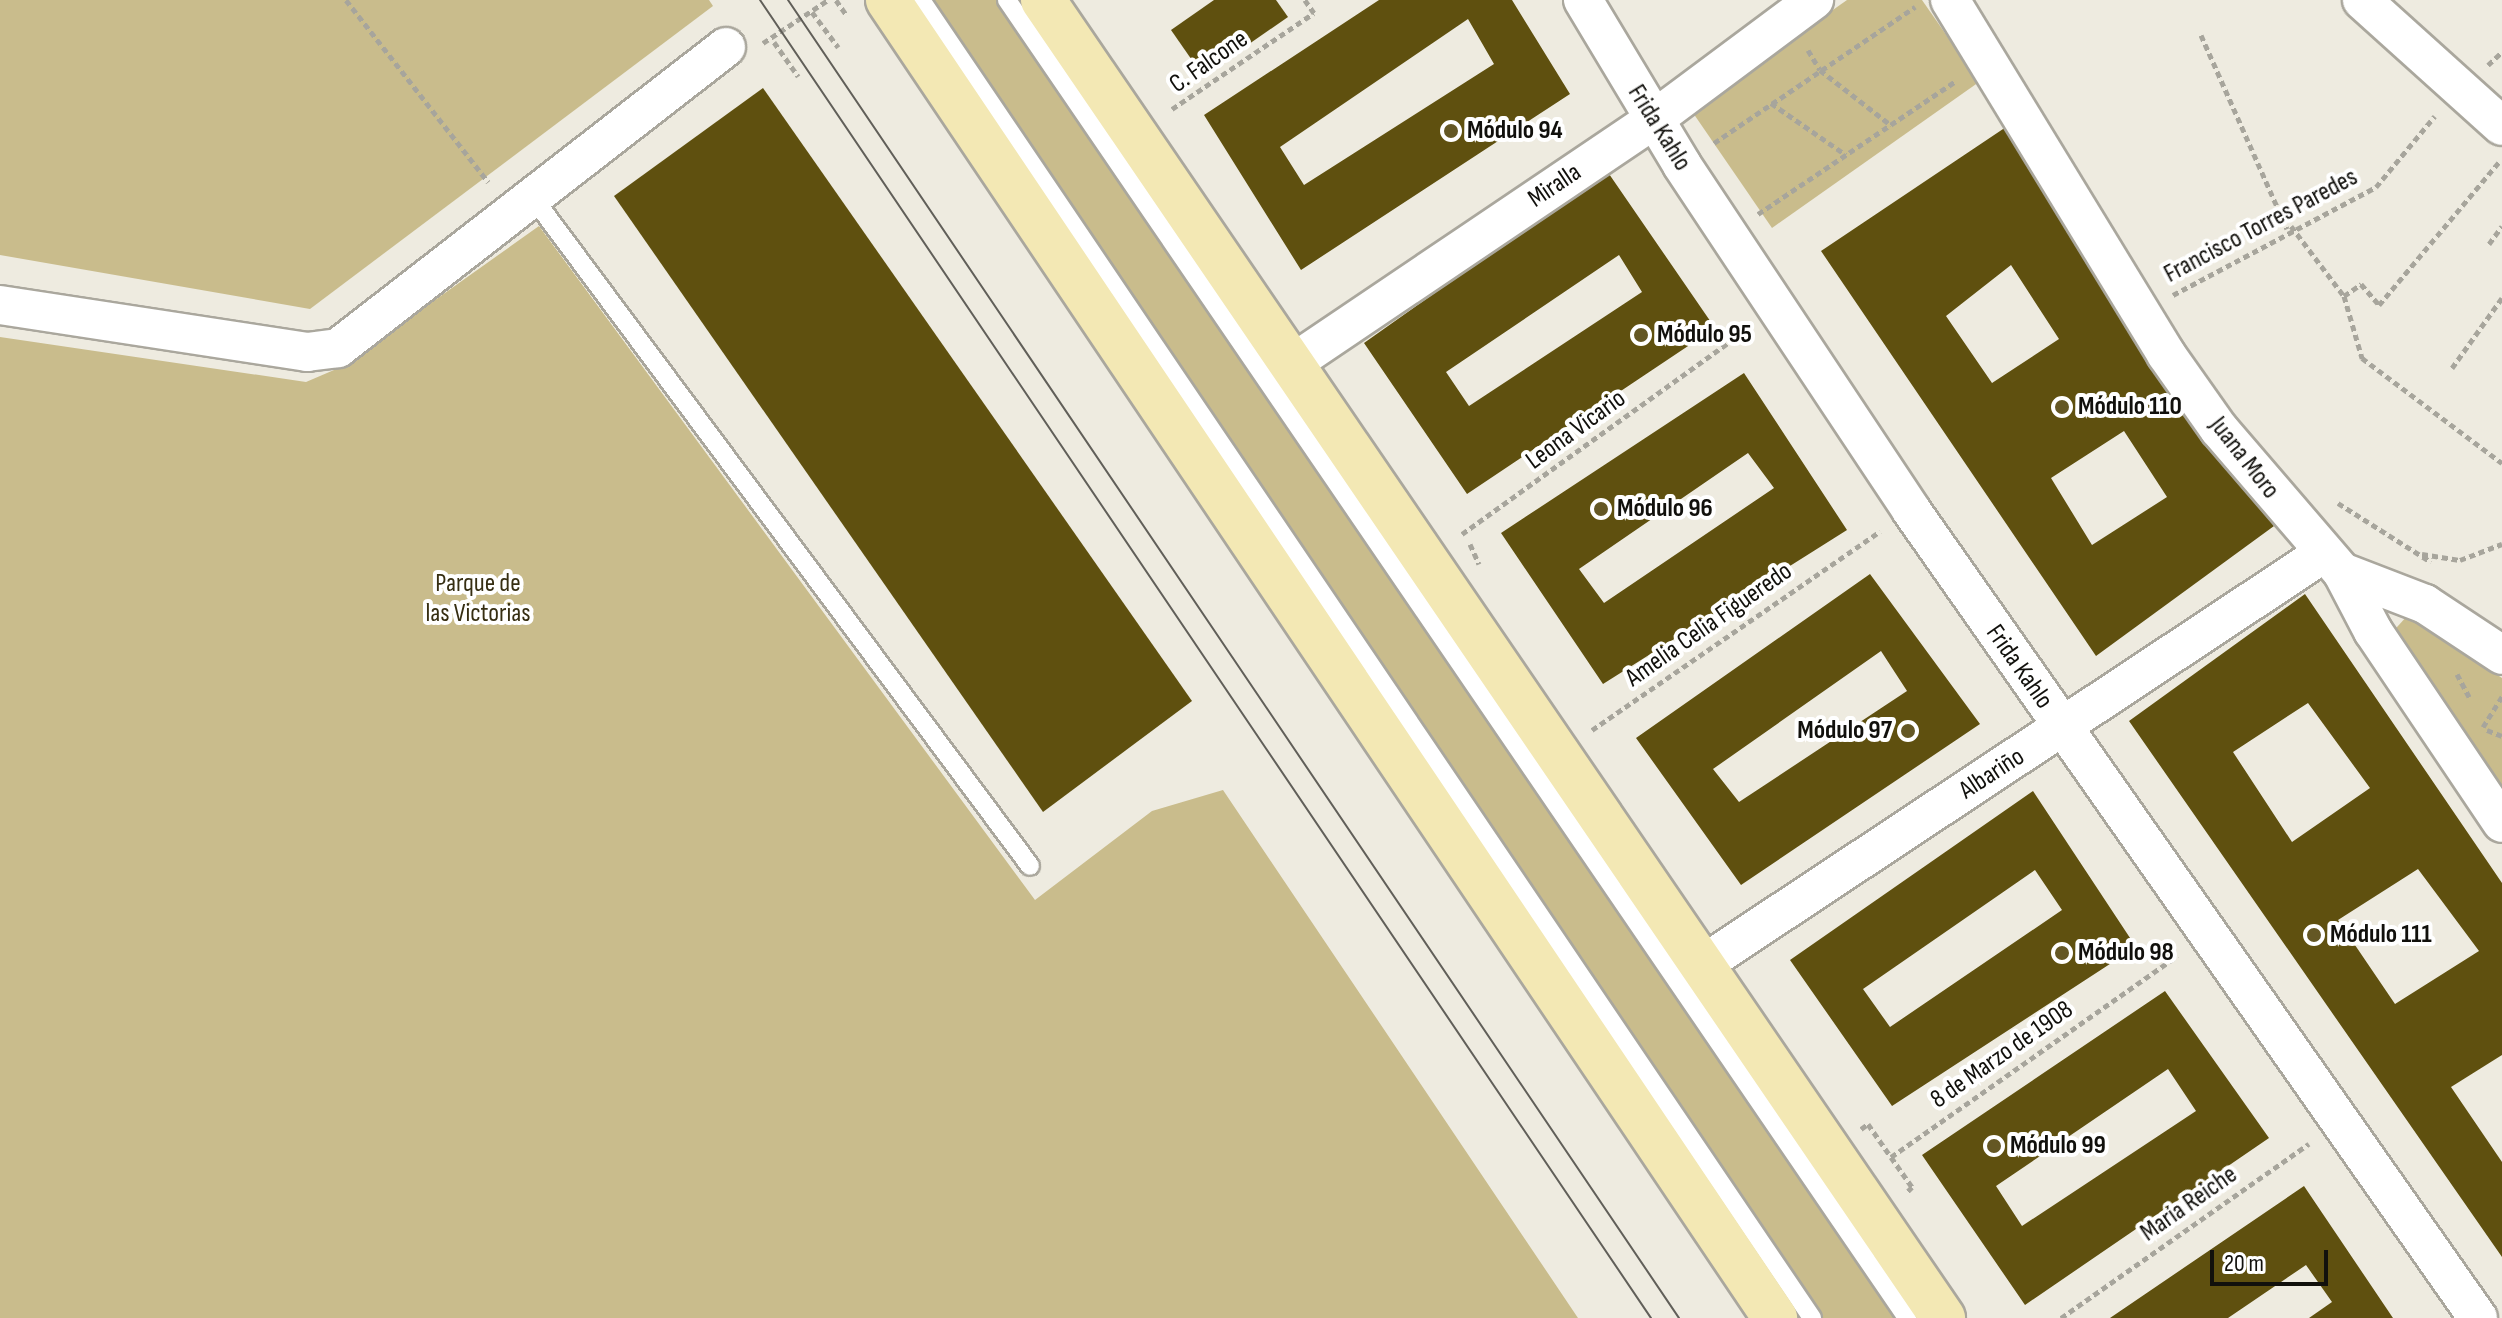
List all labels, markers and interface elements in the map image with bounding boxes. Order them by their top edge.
street label: C. Falcone [1164,24,1254,100]
street label: Frida Kahlo [1620,79,1698,177]
place label: Módulo 94 [1467,115,1563,147]
marker: Módulo 94 [1442,122,1460,140]
street label: Miralla [1523,157,1587,215]
street label: Francisco Torres Paredes [2159,162,2363,290]
place label: Módulo 95 [1657,319,1752,351]
marker: Módulo 95 [1632,326,1650,344]
street label: Leona Vicario [1520,383,1632,477]
place label: Módulo 110 [2078,391,2182,423]
marker: Módulo 110 [2053,398,2071,416]
street label: Juana Moro [2202,411,2286,505]
place label: Módulo 96 [1617,493,1713,525]
marker: Módulo 96 [1592,500,1610,518]
street label: Amelia Celia Figueredo [1620,556,1798,694]
park label: Parque de las Victorias [425,568,531,630]
street label: Frida Kahlo [1979,619,2059,715]
place label: Módulo 97 [1797,715,1892,747]
marker: Módulo 97 [1899,722,1917,740]
street label: Albariño [1954,742,2030,806]
place label: Módulo 111 [2330,919,2432,951]
marker: Módulo 111 [2305,926,2323,944]
place label: Módulo 98 [2078,937,2174,969]
marker: Módulo 98 [2053,944,2071,962]
street label: 8 de Marzo de 1908 [1925,994,2079,1116]
place label: Módulo 99 [2010,1130,2106,1162]
marker: Módulo 99 [1985,1137,2003,1155]
street label: María Reiche [2135,1159,2243,1249]
scale bar [2214,1234,2332,1284]
text: 20 m [2224,1249,2264,1278]

